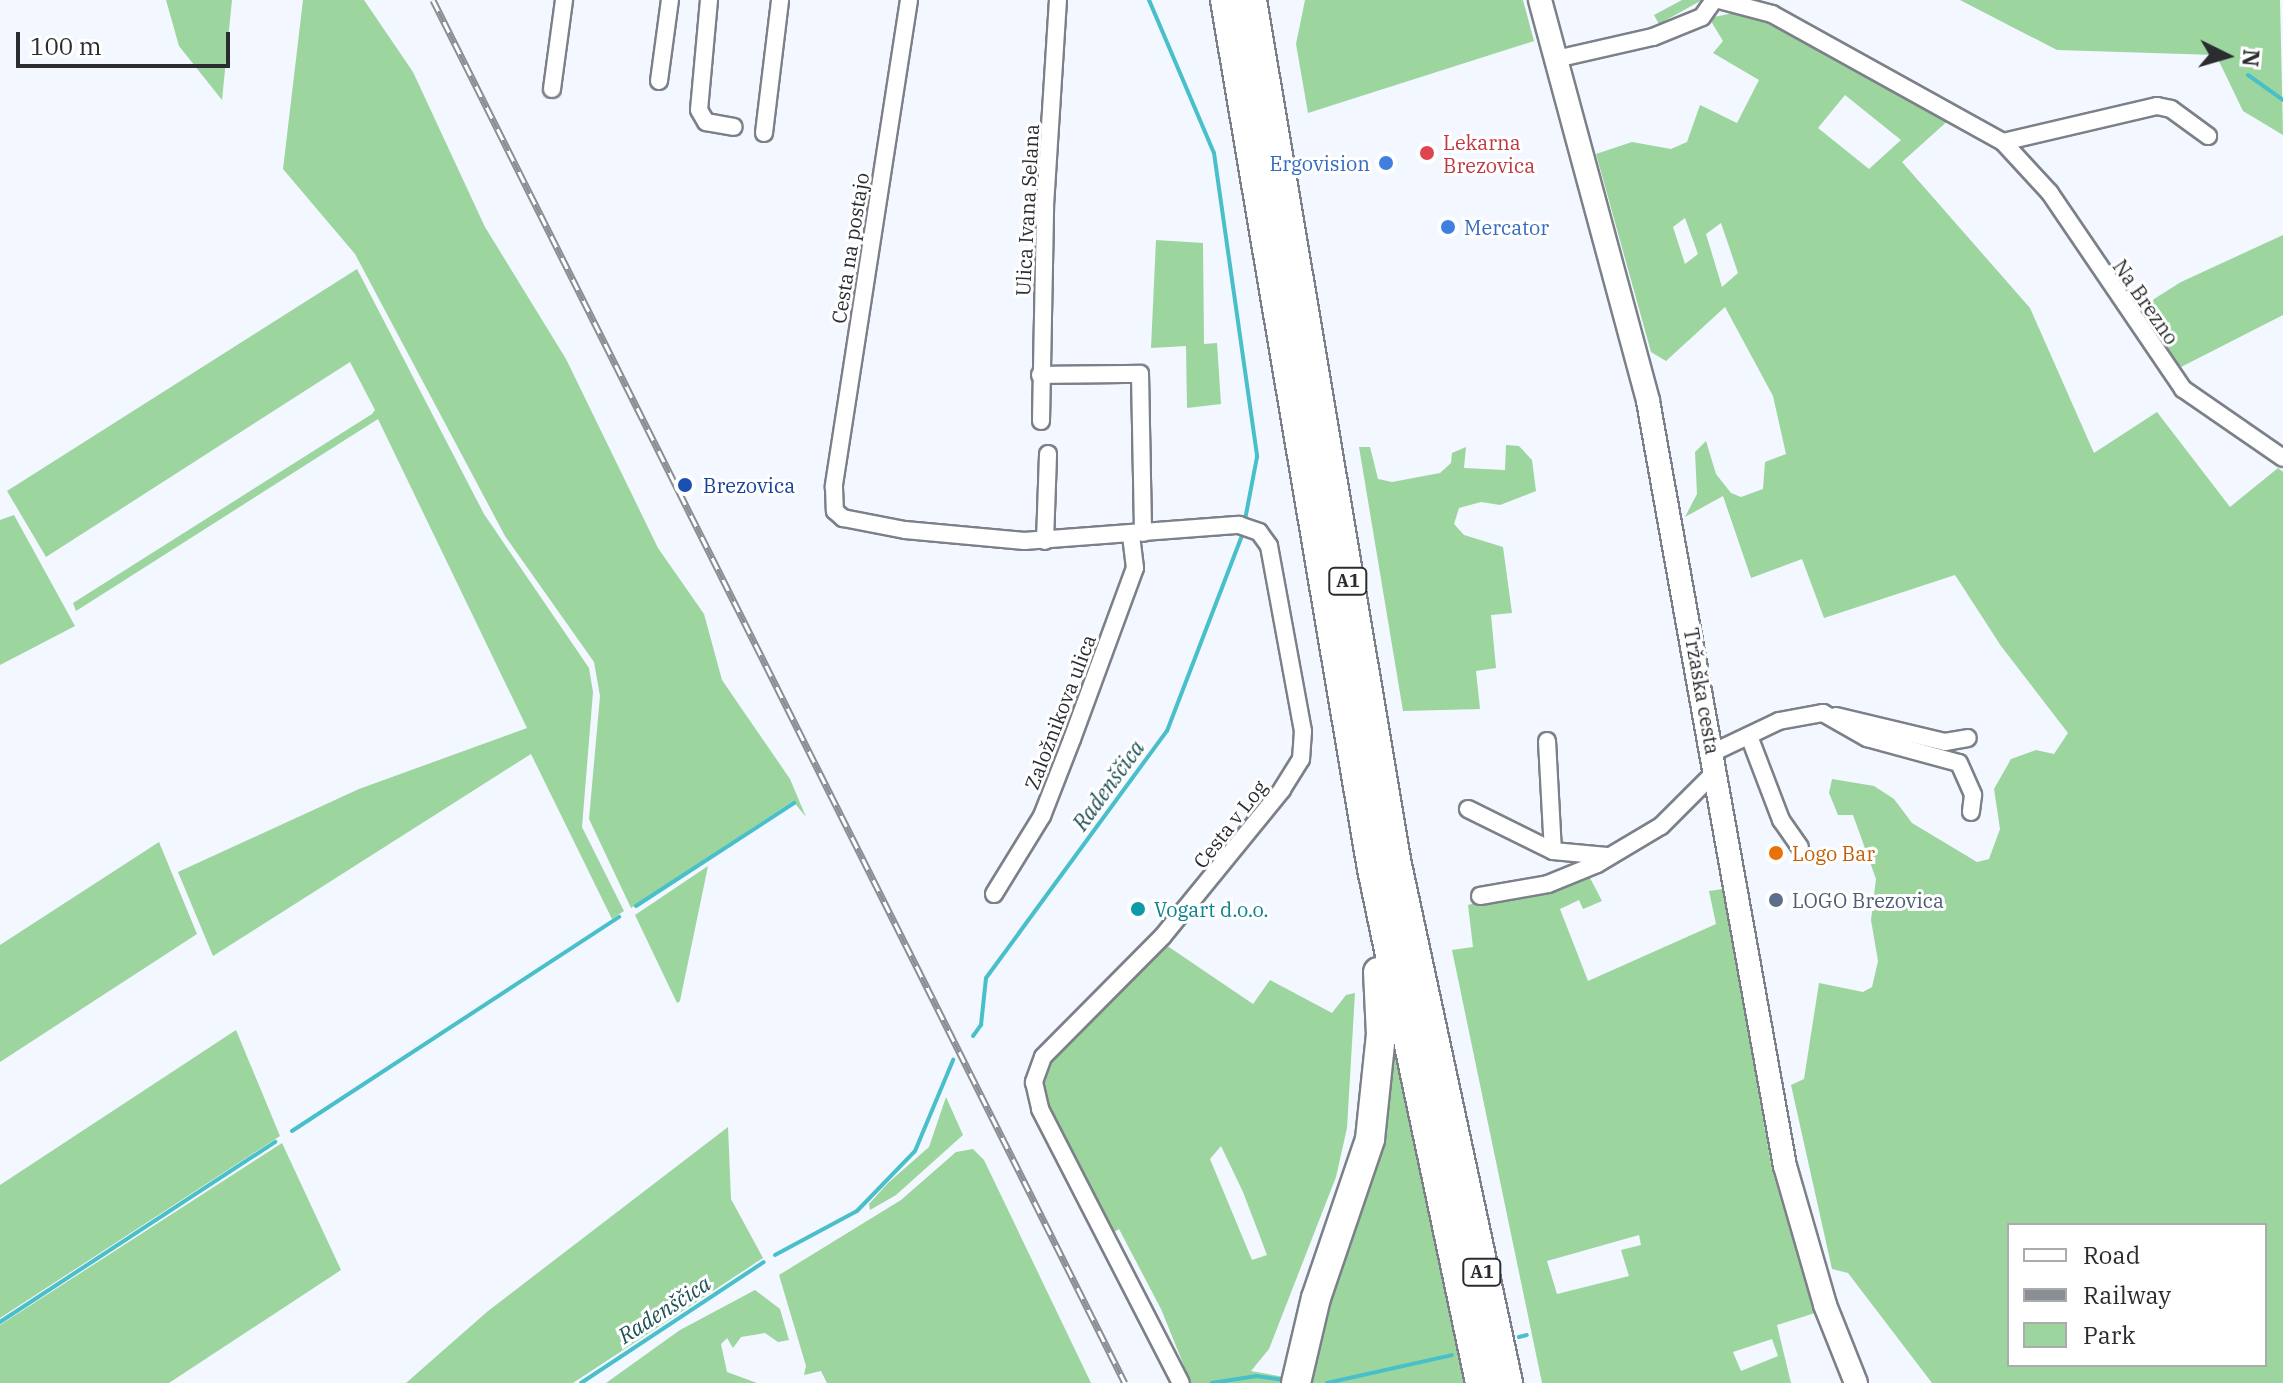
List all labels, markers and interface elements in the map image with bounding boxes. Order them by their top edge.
scale bar [20,16,234,66]
north arrow [2187,16,2267,96]
text: 100 m [30,30,102,62]
text: N [2236,48,2267,68]
street label: Ulica Ivana Selana [1011,123,1043,297]
place label: Lekarna Brezovica [1443,130,1535,177]
marker: Lekarna Brezovica [1418,144,1436,162]
place label: Ergovision [1269,151,1370,175]
marker: Ergovision [1377,154,1395,172]
street label: Cesta na postajo [826,171,874,325]
place label: Mercator [1464,215,1549,239]
marker: Mercator [1439,218,1457,236]
street label: Na Brezno [2108,255,2184,349]
place label: Brezovica [703,473,795,497]
marker: Brezovica [674,474,696,496]
road number: A1 [1328,567,1368,595]
street label: Tržaška cesta [1679,626,1725,756]
street label: Založnikova ulica [1019,631,1101,793]
water label: Radenščica [1066,735,1150,835]
street label: Cesta v Log [1188,775,1272,873]
place label: Logo Bar [1792,841,1875,865]
marker: Logo Bar [1767,844,1785,862]
place label: LOGO Brezovica [1792,888,1944,912]
marker: LOGO Brezovica [1767,891,1785,909]
place label: Vogart d.o.o. [1154,897,1269,921]
marker: Vogart d.o.o. [1129,900,1147,918]
legend [2007,1223,2267,1367]
text: Road [2083,1239,2140,1271]
road number: A1 [1462,1258,1502,1286]
water label: Radenščica [613,1269,715,1349]
text: Railway [2083,1279,2171,1311]
text: Park [2083,1319,2135,1351]

